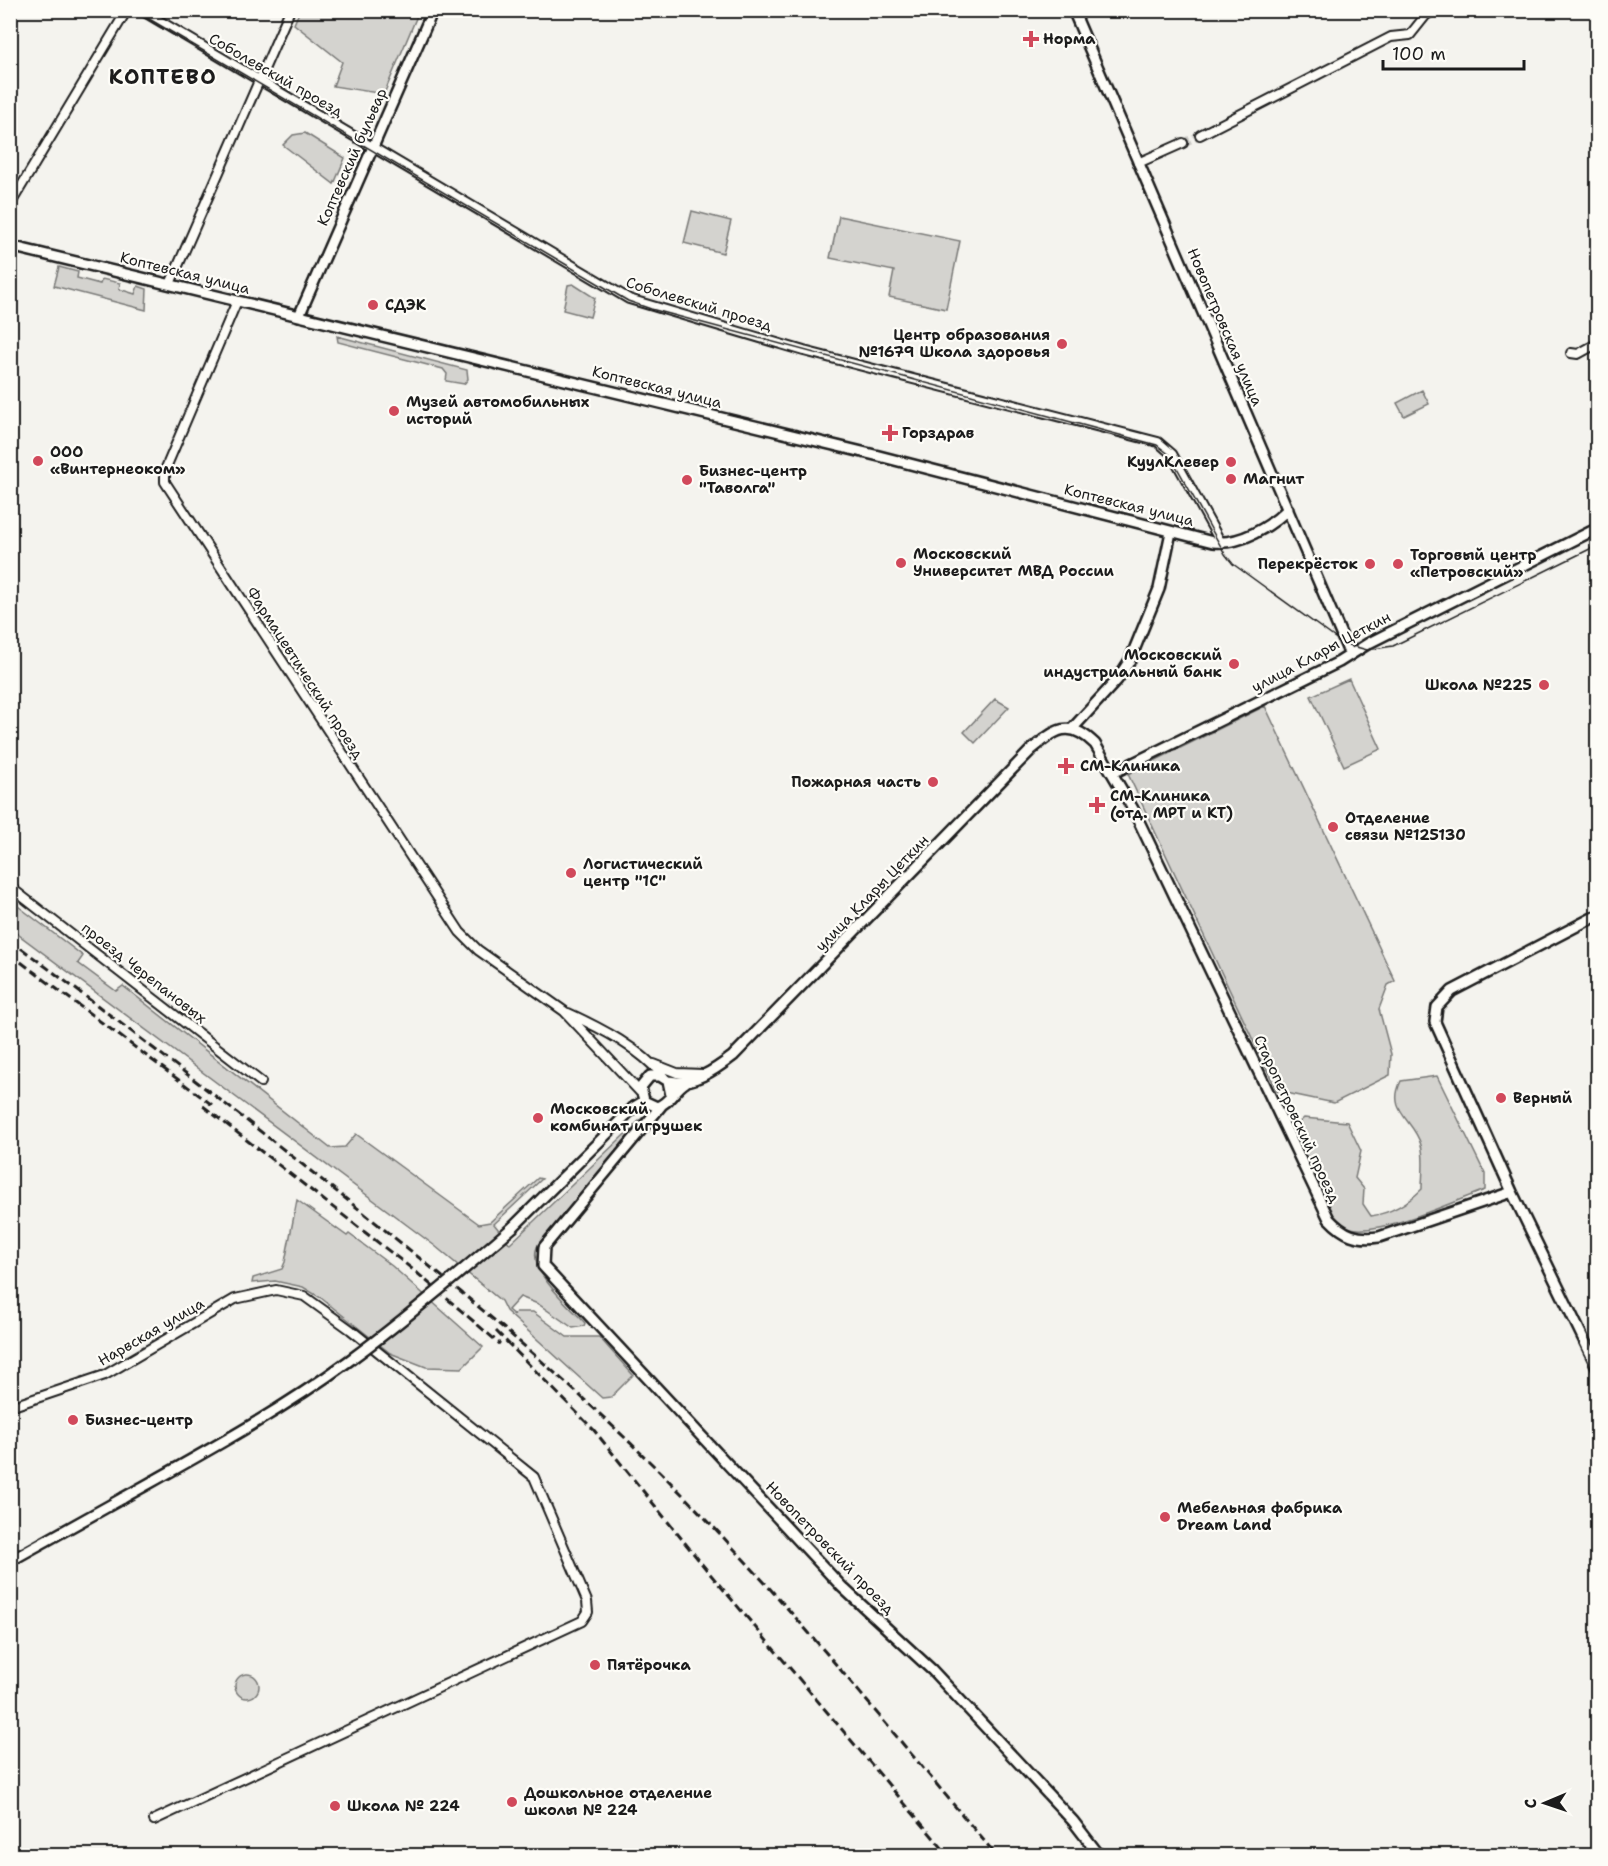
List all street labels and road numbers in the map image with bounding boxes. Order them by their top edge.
street label: Соболевский проезд [205,28,347,122]
street label: Коптевский бульвар [313,85,391,229]
street label: Новопетровская улица [1183,245,1268,410]
street label: Коптевская улица [118,247,253,299]
street label: Соболевский проезд [624,272,775,336]
street label: Коптевская улица [590,361,725,413]
street label: Коптевская улица [1062,479,1197,531]
street label: Фармацевтический проезд [242,583,369,763]
street label: улица Клары Цеткин [1248,607,1394,697]
street label: улица Клары Цеткин [811,830,933,956]
street label: проезд Черепановых [77,918,211,1028]
street label: Старопетровский проезд [1249,1032,1345,1207]
street label: Нарвская улица [94,1293,208,1371]
street label: Новопетровский проезд [761,1477,899,1619]

